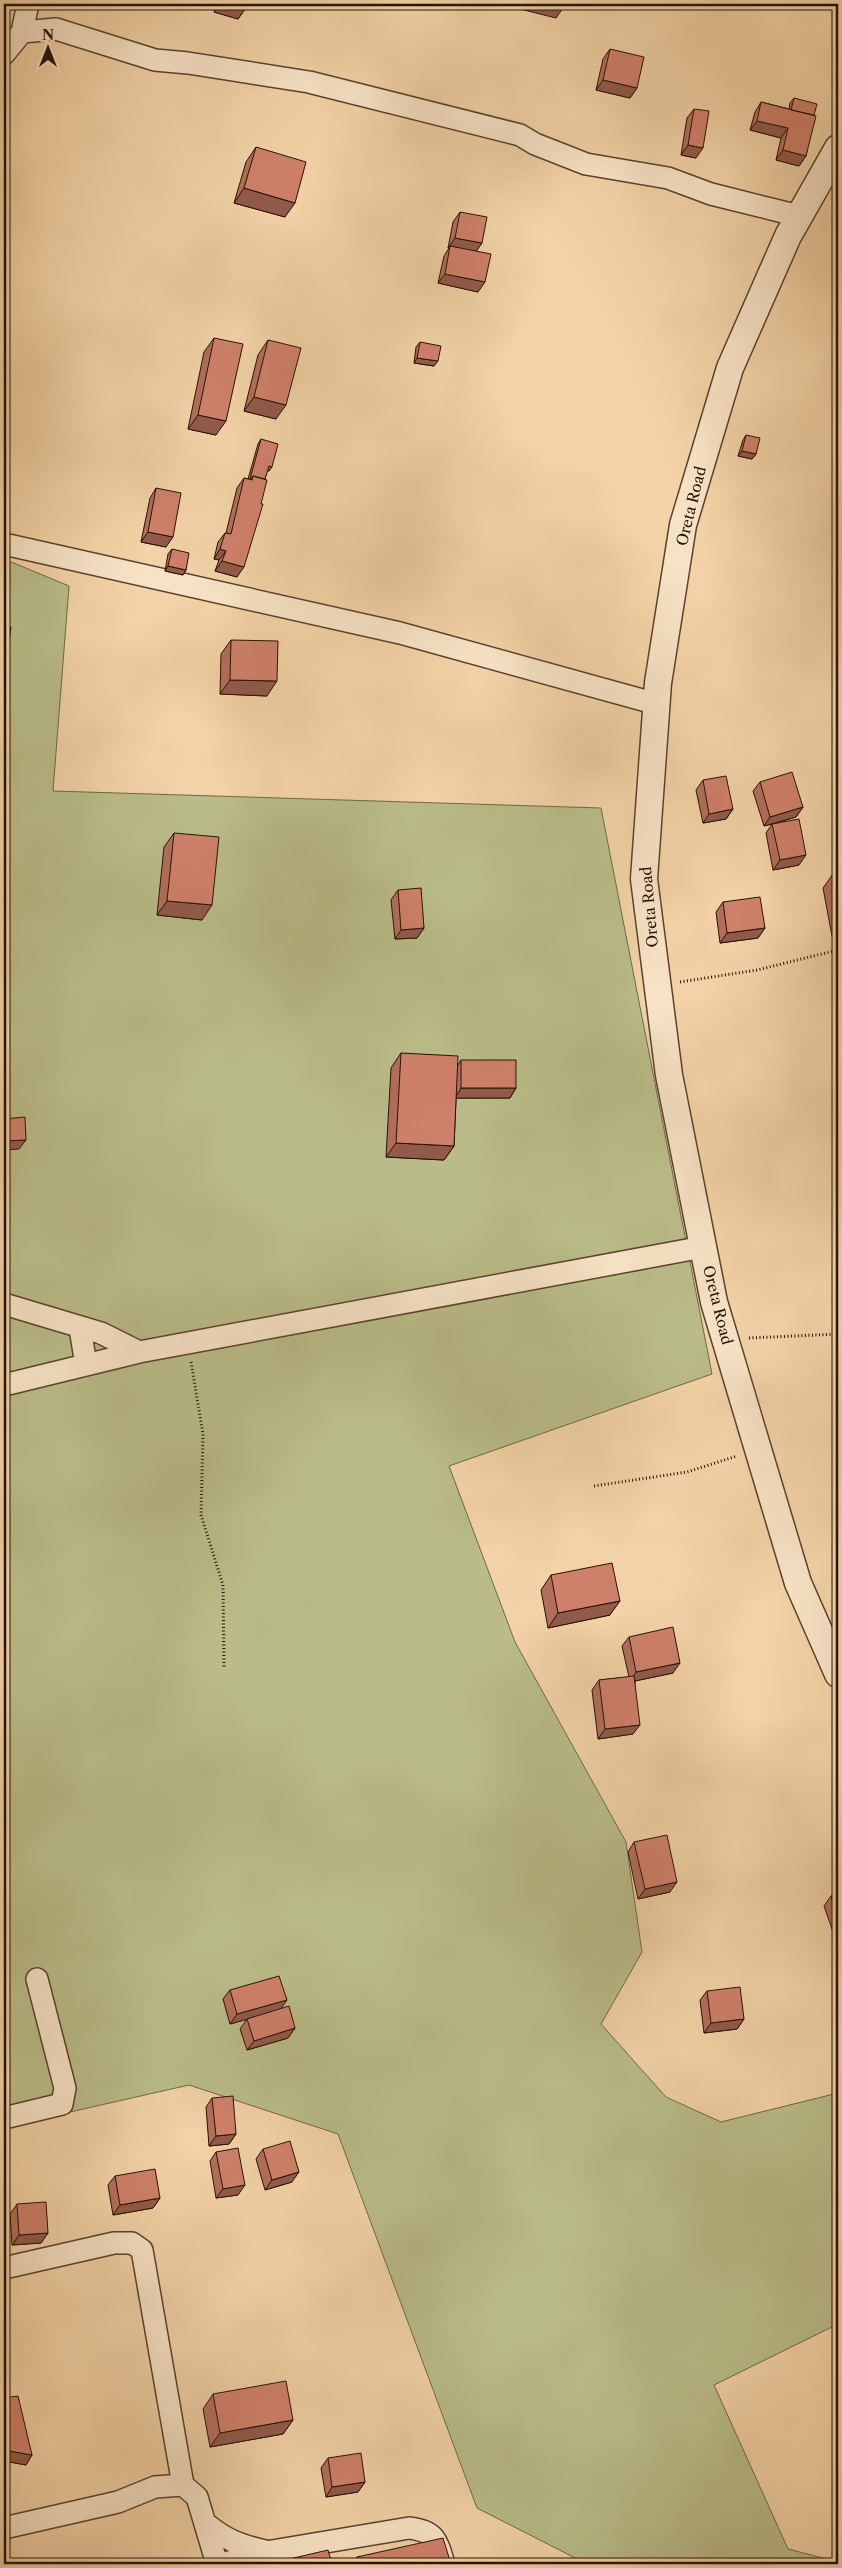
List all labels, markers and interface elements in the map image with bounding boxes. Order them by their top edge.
north arrow [22,22,72,72]
text: N [42,26,54,44]
street label: Oreta Road [672,464,710,548]
street label: Oreta Road [636,866,662,948]
street label: Oreta Road [699,1263,737,1347]

